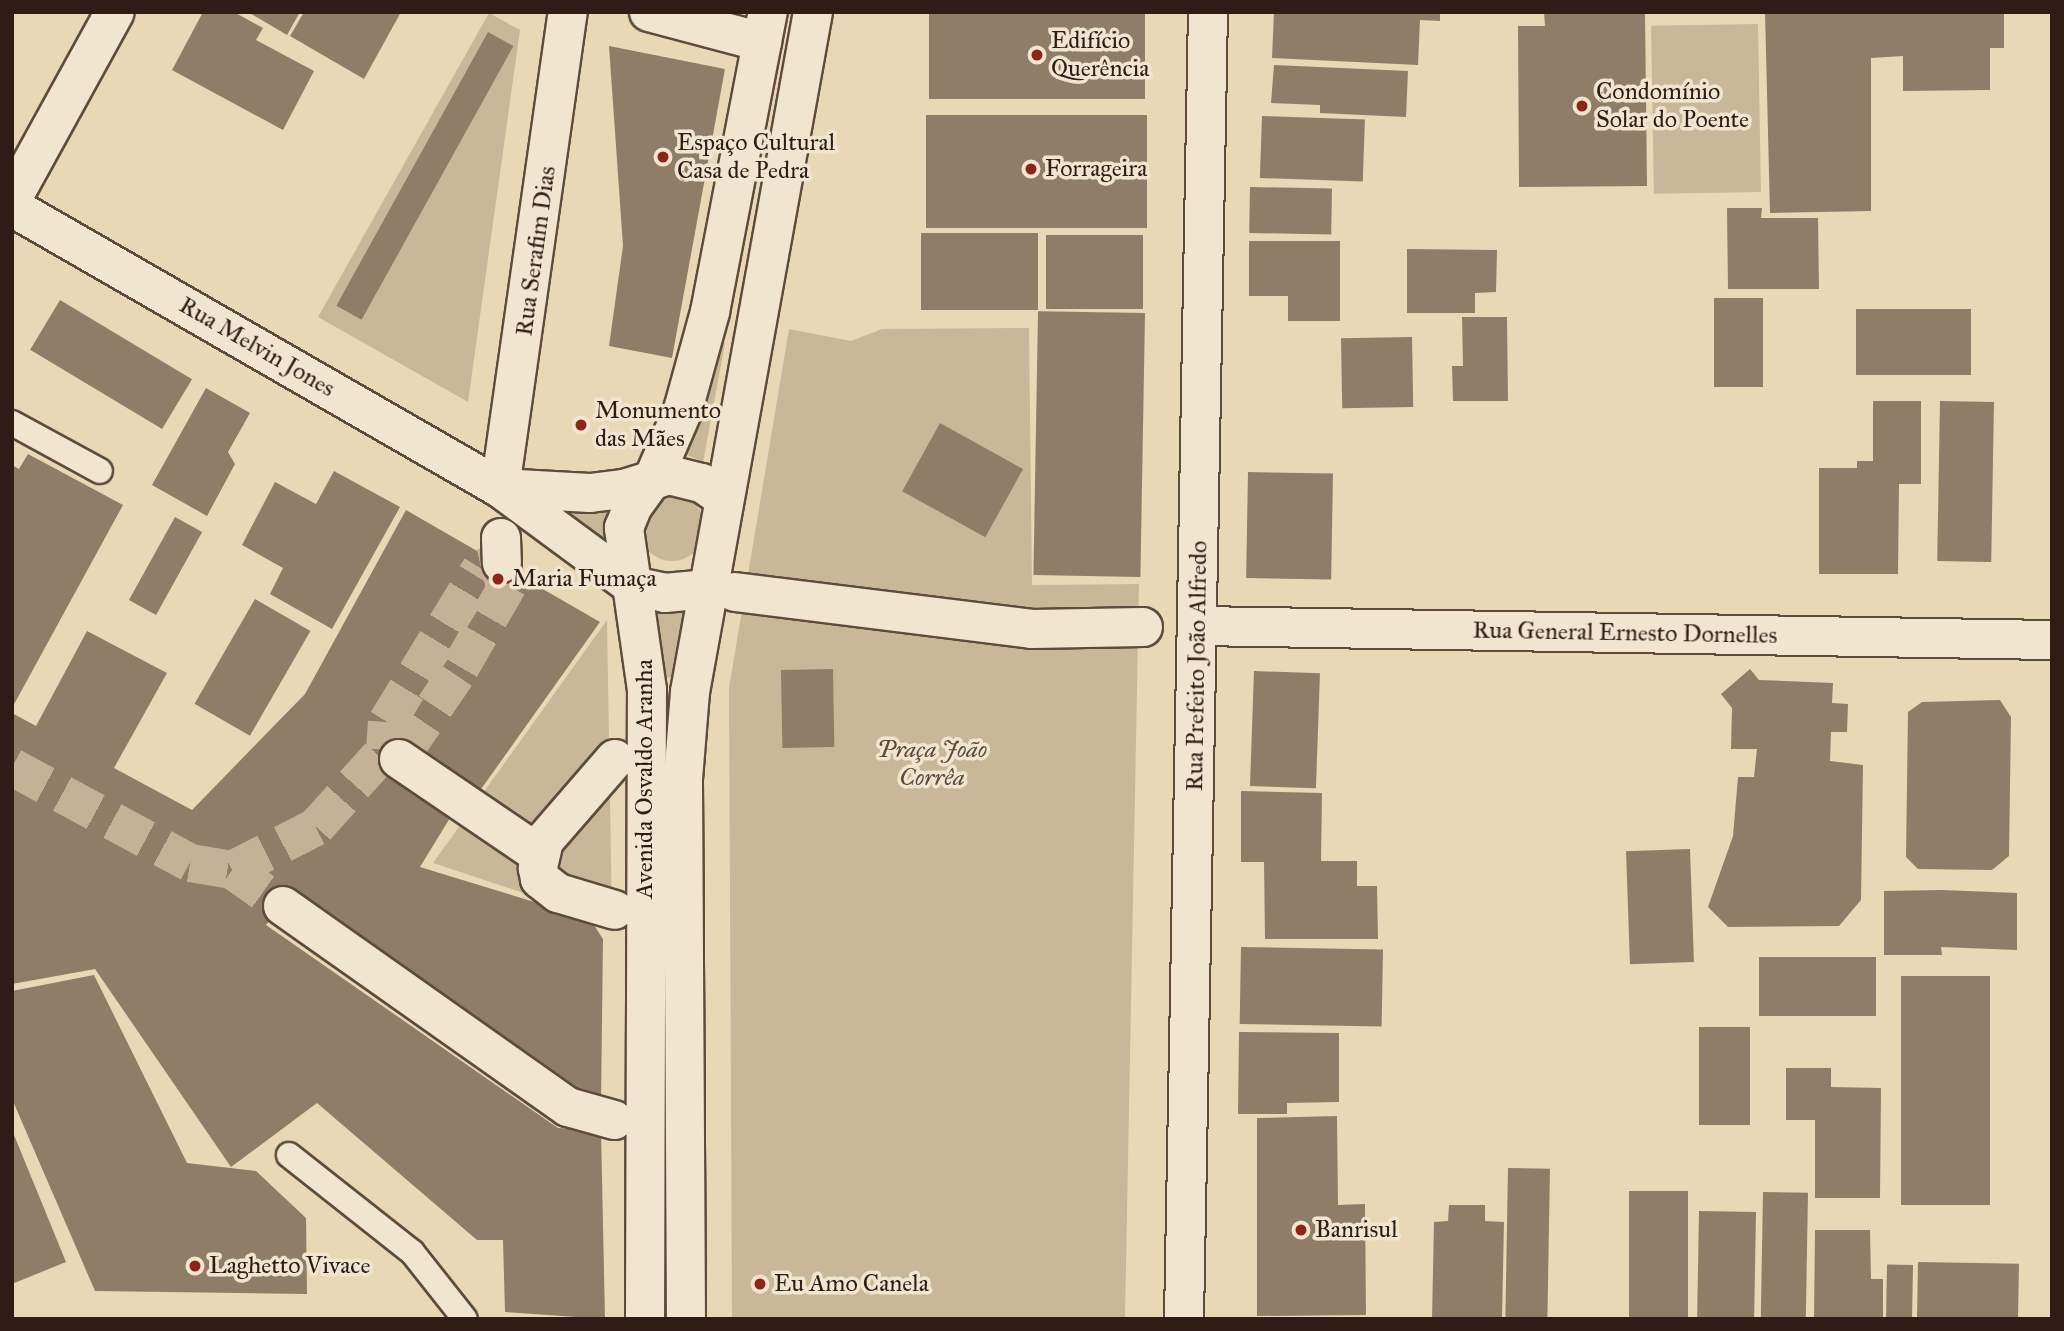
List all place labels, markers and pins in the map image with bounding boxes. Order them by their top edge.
place label: Edifício Querência [1051,27,1149,83]
marker: Edifício Querência [1029,47,1045,63]
place label: Condomínio Solar do Poente [1596,78,1749,134]
marker: Condomínio Solar do Poente [1574,98,1590,114]
place label: Espaço Cultural Casa de Pedra [677,129,835,185]
marker: Espaço Cultural Casa de Pedra [655,149,671,165]
place label: Forrageira [1045,155,1147,183]
marker: Forrageira [1023,161,1039,177]
place label: Monumento das Mães [595,397,721,453]
marker: Monumento das Mães [573,417,589,433]
place label: Maria Fumaça [512,565,657,593]
marker: Maria Fumaça [490,571,506,587]
place label: Banrisul [1315,1216,1398,1244]
marker: Banrisul [1293,1222,1309,1238]
place label: Laghetto Vivace [209,1252,370,1280]
marker: Laghetto Vivace [187,1258,203,1274]
place label: Eu Amo Canela [774,1270,929,1298]
marker: Eu Amo Canela [752,1276,768,1292]

